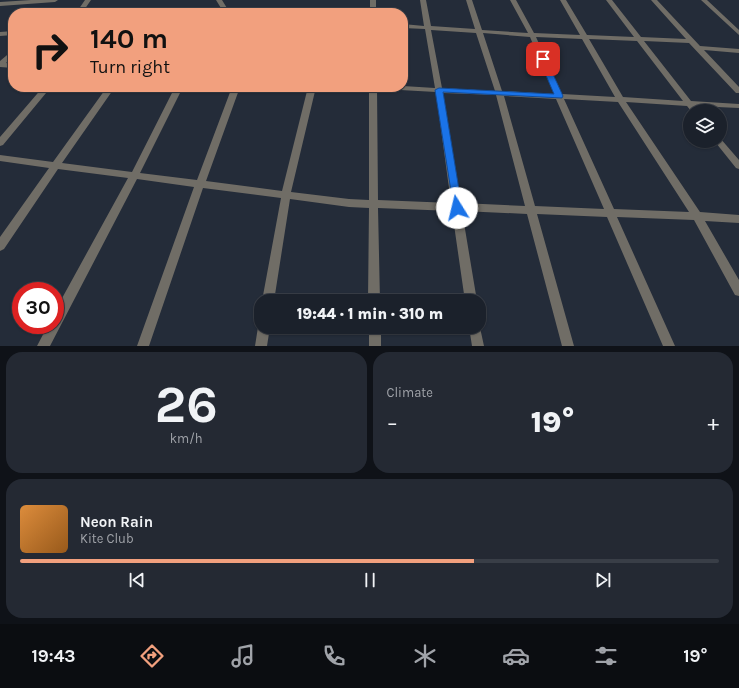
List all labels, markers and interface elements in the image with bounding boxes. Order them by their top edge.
text: 140 m [90,22,168,55]
icon: right [24,24,76,76]
pin [526,42,560,76]
icon: arrive [532,48,554,70]
text: Turn right [90,56,170,78]
map controls [683,104,727,148]
button: layers [683,104,727,148]
position arrow [436,187,478,229]
speed limit sign: 30 [12,282,64,334]
text: 19:44 · 1 min · 310 m [297,305,443,323]
text: 26 [155,374,218,435]
text: Climate [387,385,433,400]
text: 19° [531,404,575,440]
text: − [387,410,398,436]
text: + [707,410,719,436]
text: km/h [170,431,203,446]
text: Neon Rain [80,513,153,531]
text: Kite Club [80,531,134,546]
icon: previous [126,569,148,591]
icon: pause [359,569,381,591]
icon: next [592,569,614,591]
icon: directions [138,642,166,670]
icon: music [229,642,257,670]
icon: phone [320,642,348,670]
icon: climate [411,642,439,670]
icon: car [502,642,530,670]
icon: filters [592,642,620,670]
text: 19:43 [31,645,76,667]
text: 19° [683,645,708,667]

